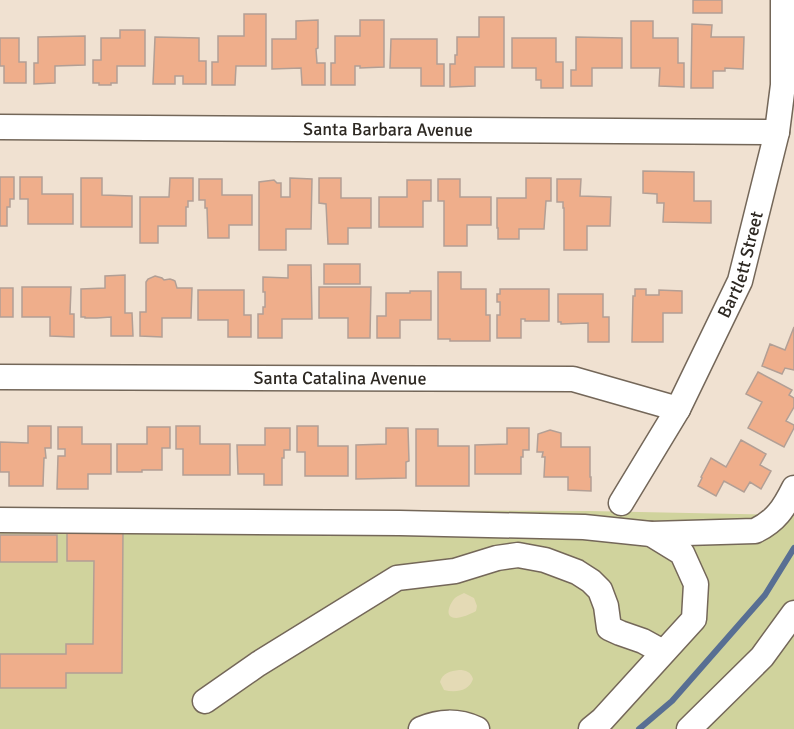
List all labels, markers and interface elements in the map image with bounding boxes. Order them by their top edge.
street label: Santa Barbara Avenue [303,118,473,141]
street label: Bartlett Street [713,209,768,321]
street label: Santa Catalina Avenue [253,367,426,389]

